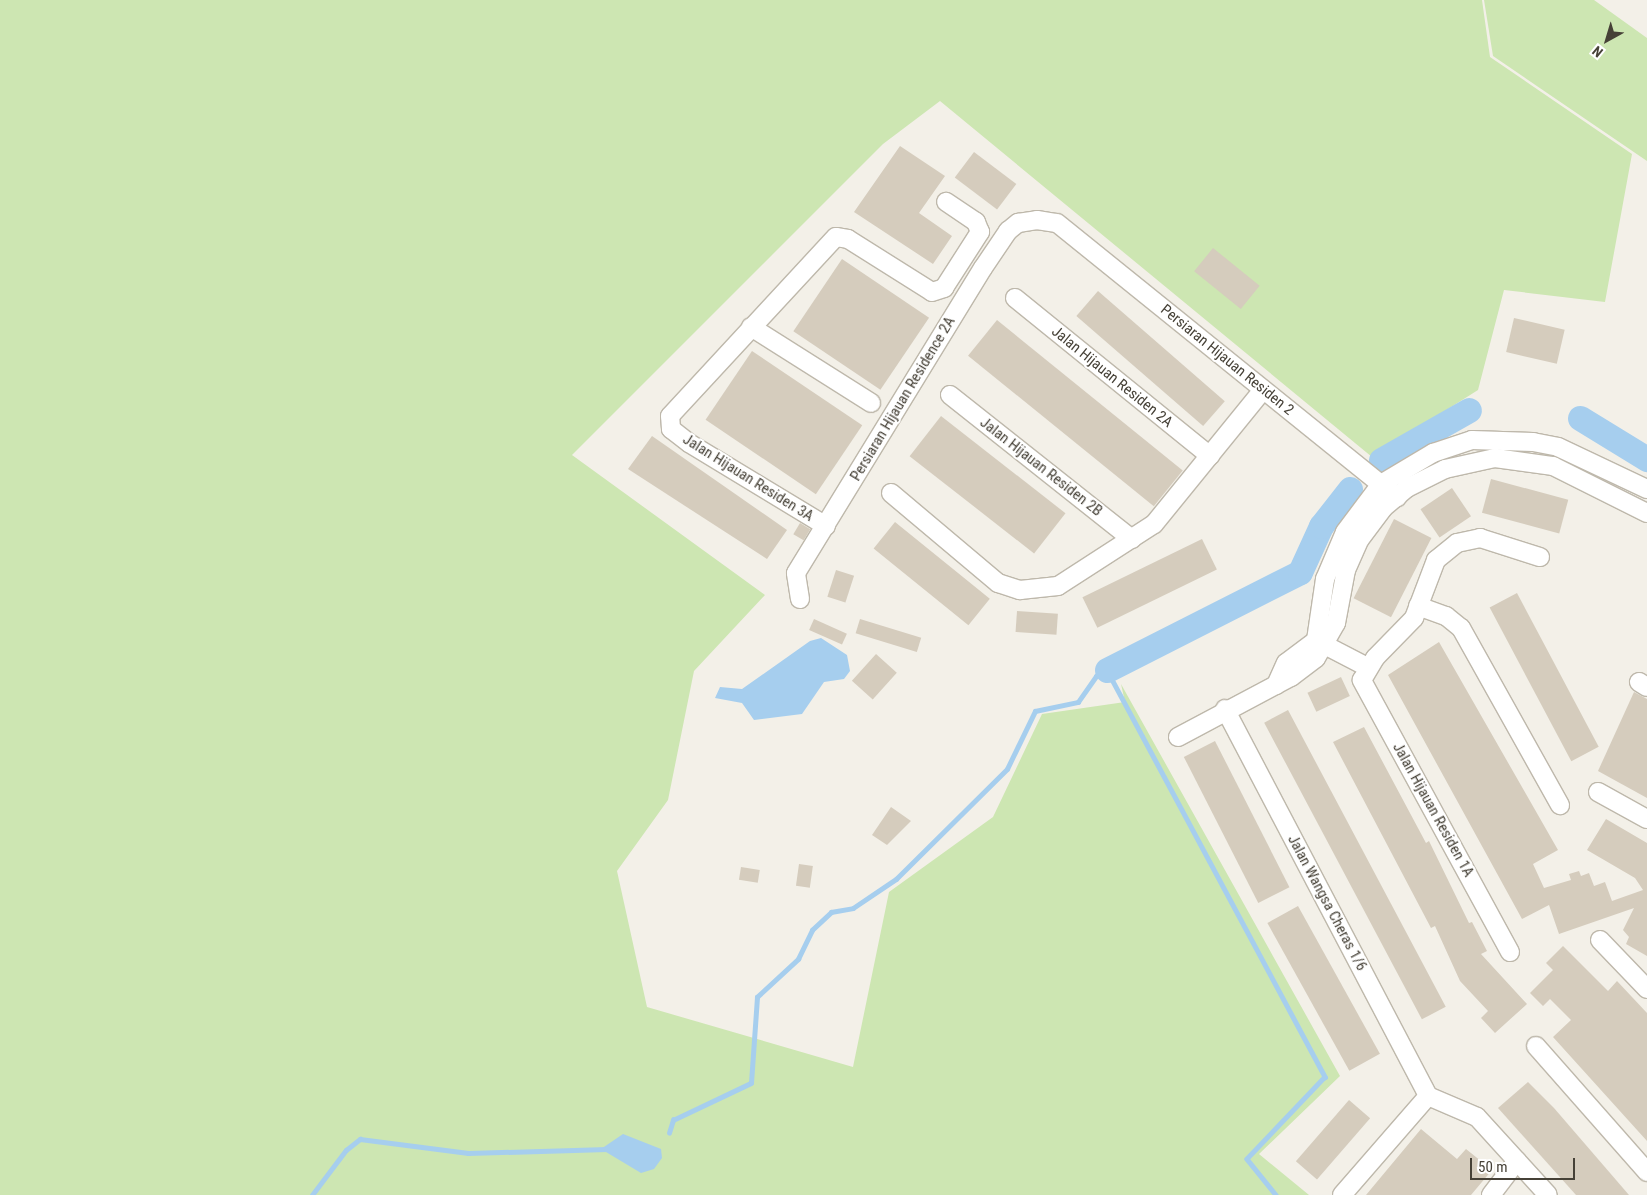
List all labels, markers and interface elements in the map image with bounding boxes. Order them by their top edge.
north arrow [1582,15,1632,65]
text: N [1589,43,1606,61]
street label: Persiaran Hijauan Residen 2 [1157,301,1297,419]
street label: Persiaran Hijauan Residence 2A [847,314,959,484]
street label: Jalan Hijauan Residen 2A [1048,323,1176,431]
street label: Jalan Hijauan Residen 2B [976,414,1106,520]
street label: Jalan Hijauan Residen 3A [679,430,817,526]
street label: Jalan Hijauan Residen 1A [1389,740,1477,880]
street label: Jalan Wangsa Cheras 1/6 [1284,832,1370,974]
scale bar [1472,1148,1577,1180]
text: 50 m [1478,1158,1508,1176]

